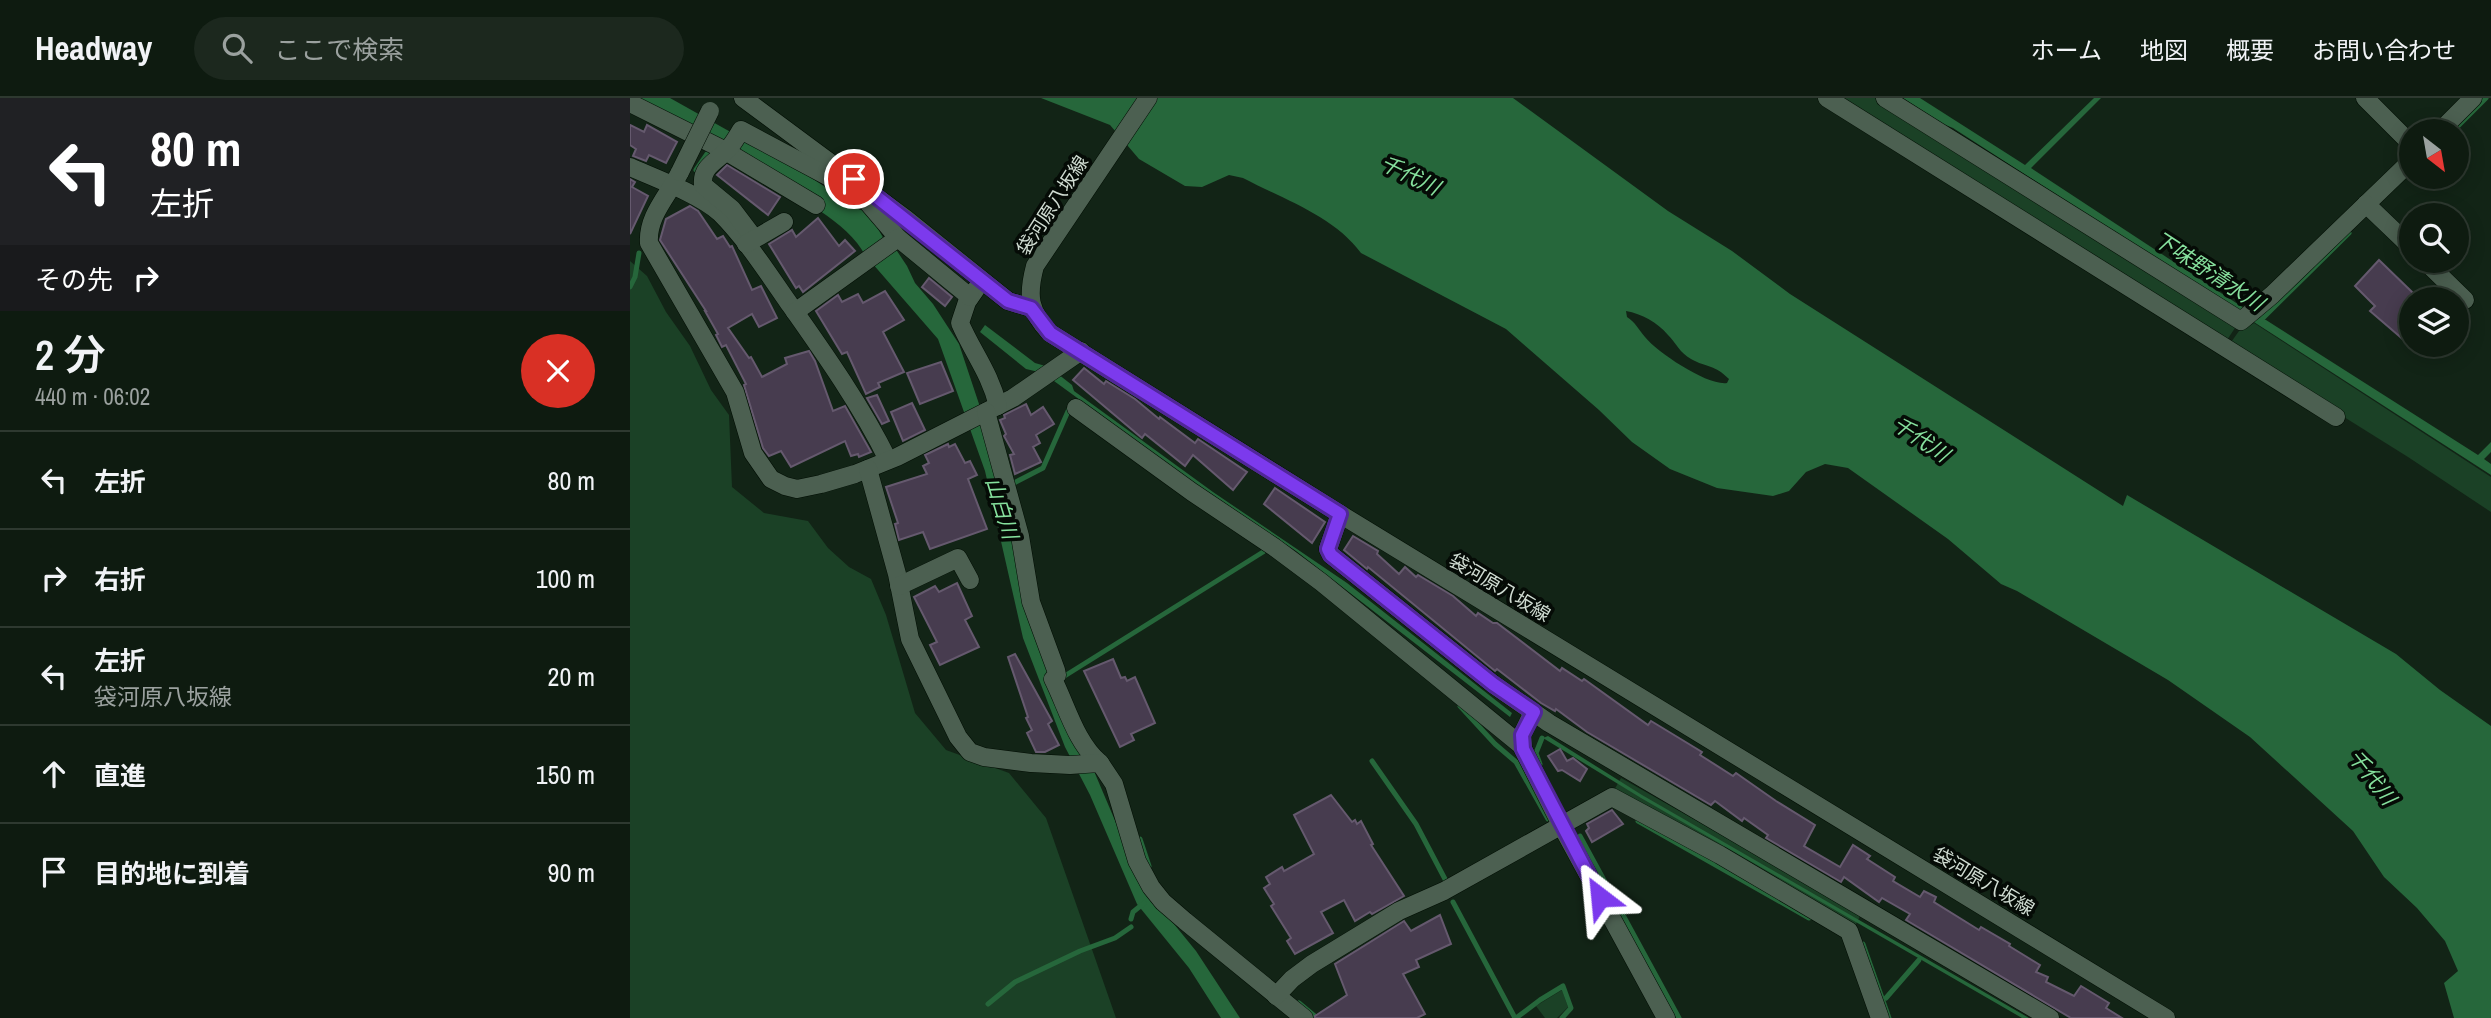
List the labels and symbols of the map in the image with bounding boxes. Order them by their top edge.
north arrow [2399,119,2469,189]
water label: 千代川 [1375,148,1446,203]
pin [824,149,884,209]
street label: 袋河原八坂線 [1010,150,1094,260]
water label: 下味野清水川 [2148,225,2271,319]
water label: 千代川 [1887,409,1957,470]
water label: 山白川 [979,474,1026,544]
street label: 袋河原八坂線 [1444,546,1556,628]
water label: 千代川 [2341,743,2404,812]
street label: 袋河原八坂線 [1928,840,2040,922]
position arrow [1563,860,1637,934]

